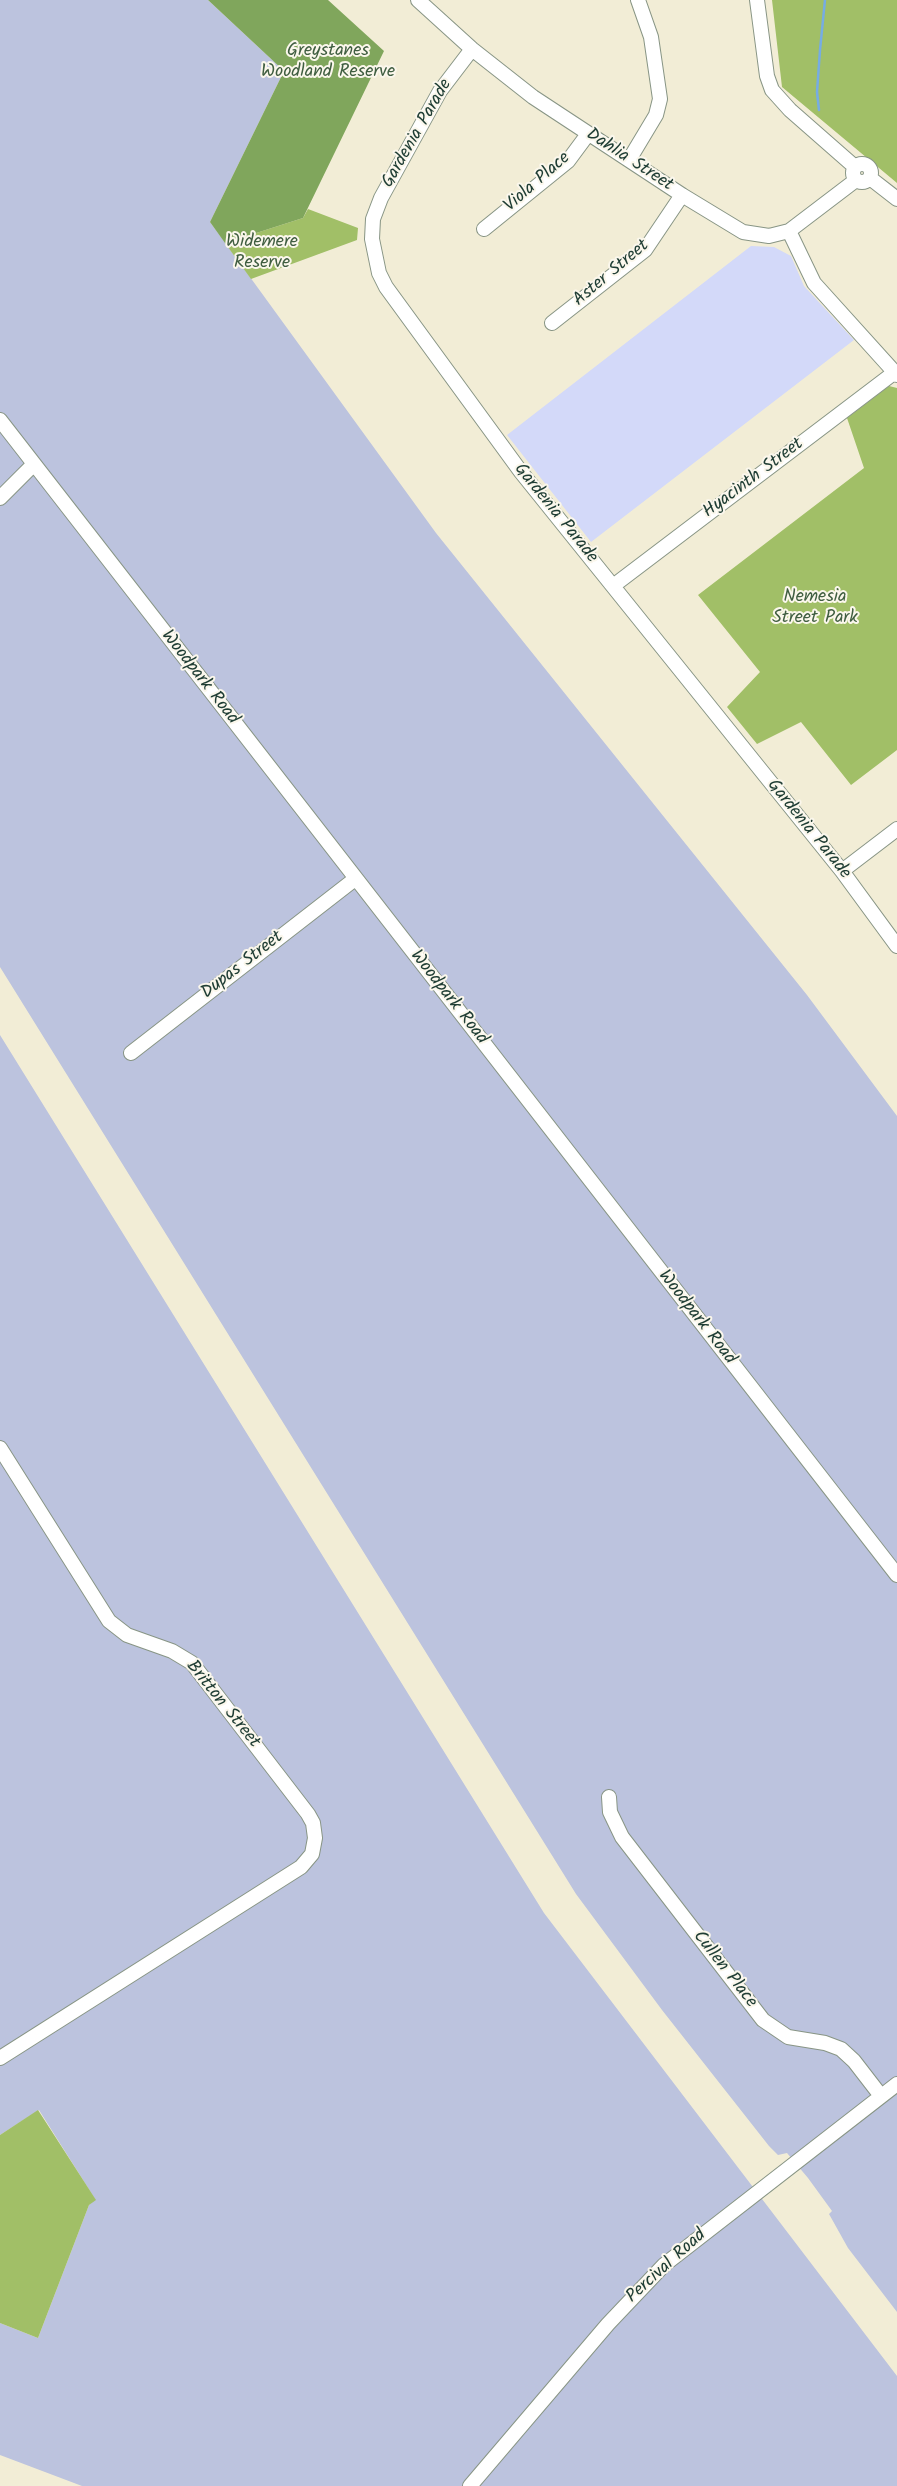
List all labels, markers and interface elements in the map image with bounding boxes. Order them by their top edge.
park label: Greystanes Woodland Reserve [261,41,395,84]
street label: Gardenia Parade [378,76,458,192]
street label: Dahlia Street [581,125,677,197]
street label: Viola Place [500,148,576,218]
park label: Widemere Reserve [226,232,298,274]
street label: Aster Street [570,236,654,312]
street label: Hyacinth Street [699,434,809,524]
street label: Gardenia Parade [508,460,602,568]
park label: Nemesia Street Park [772,587,858,630]
street label: Woodpark Road [155,626,243,730]
street label: Gardenia Parade [761,776,855,884]
street label: Dupas Street [198,927,288,1005]
street label: Woodpark Road [404,946,492,1050]
street label: Woodpark Road [652,1266,740,1370]
street label: Britton Street [180,1657,264,1753]
street label: Cullen Place [687,1927,761,2013]
street label: Percival Road [623,2226,711,2308]

